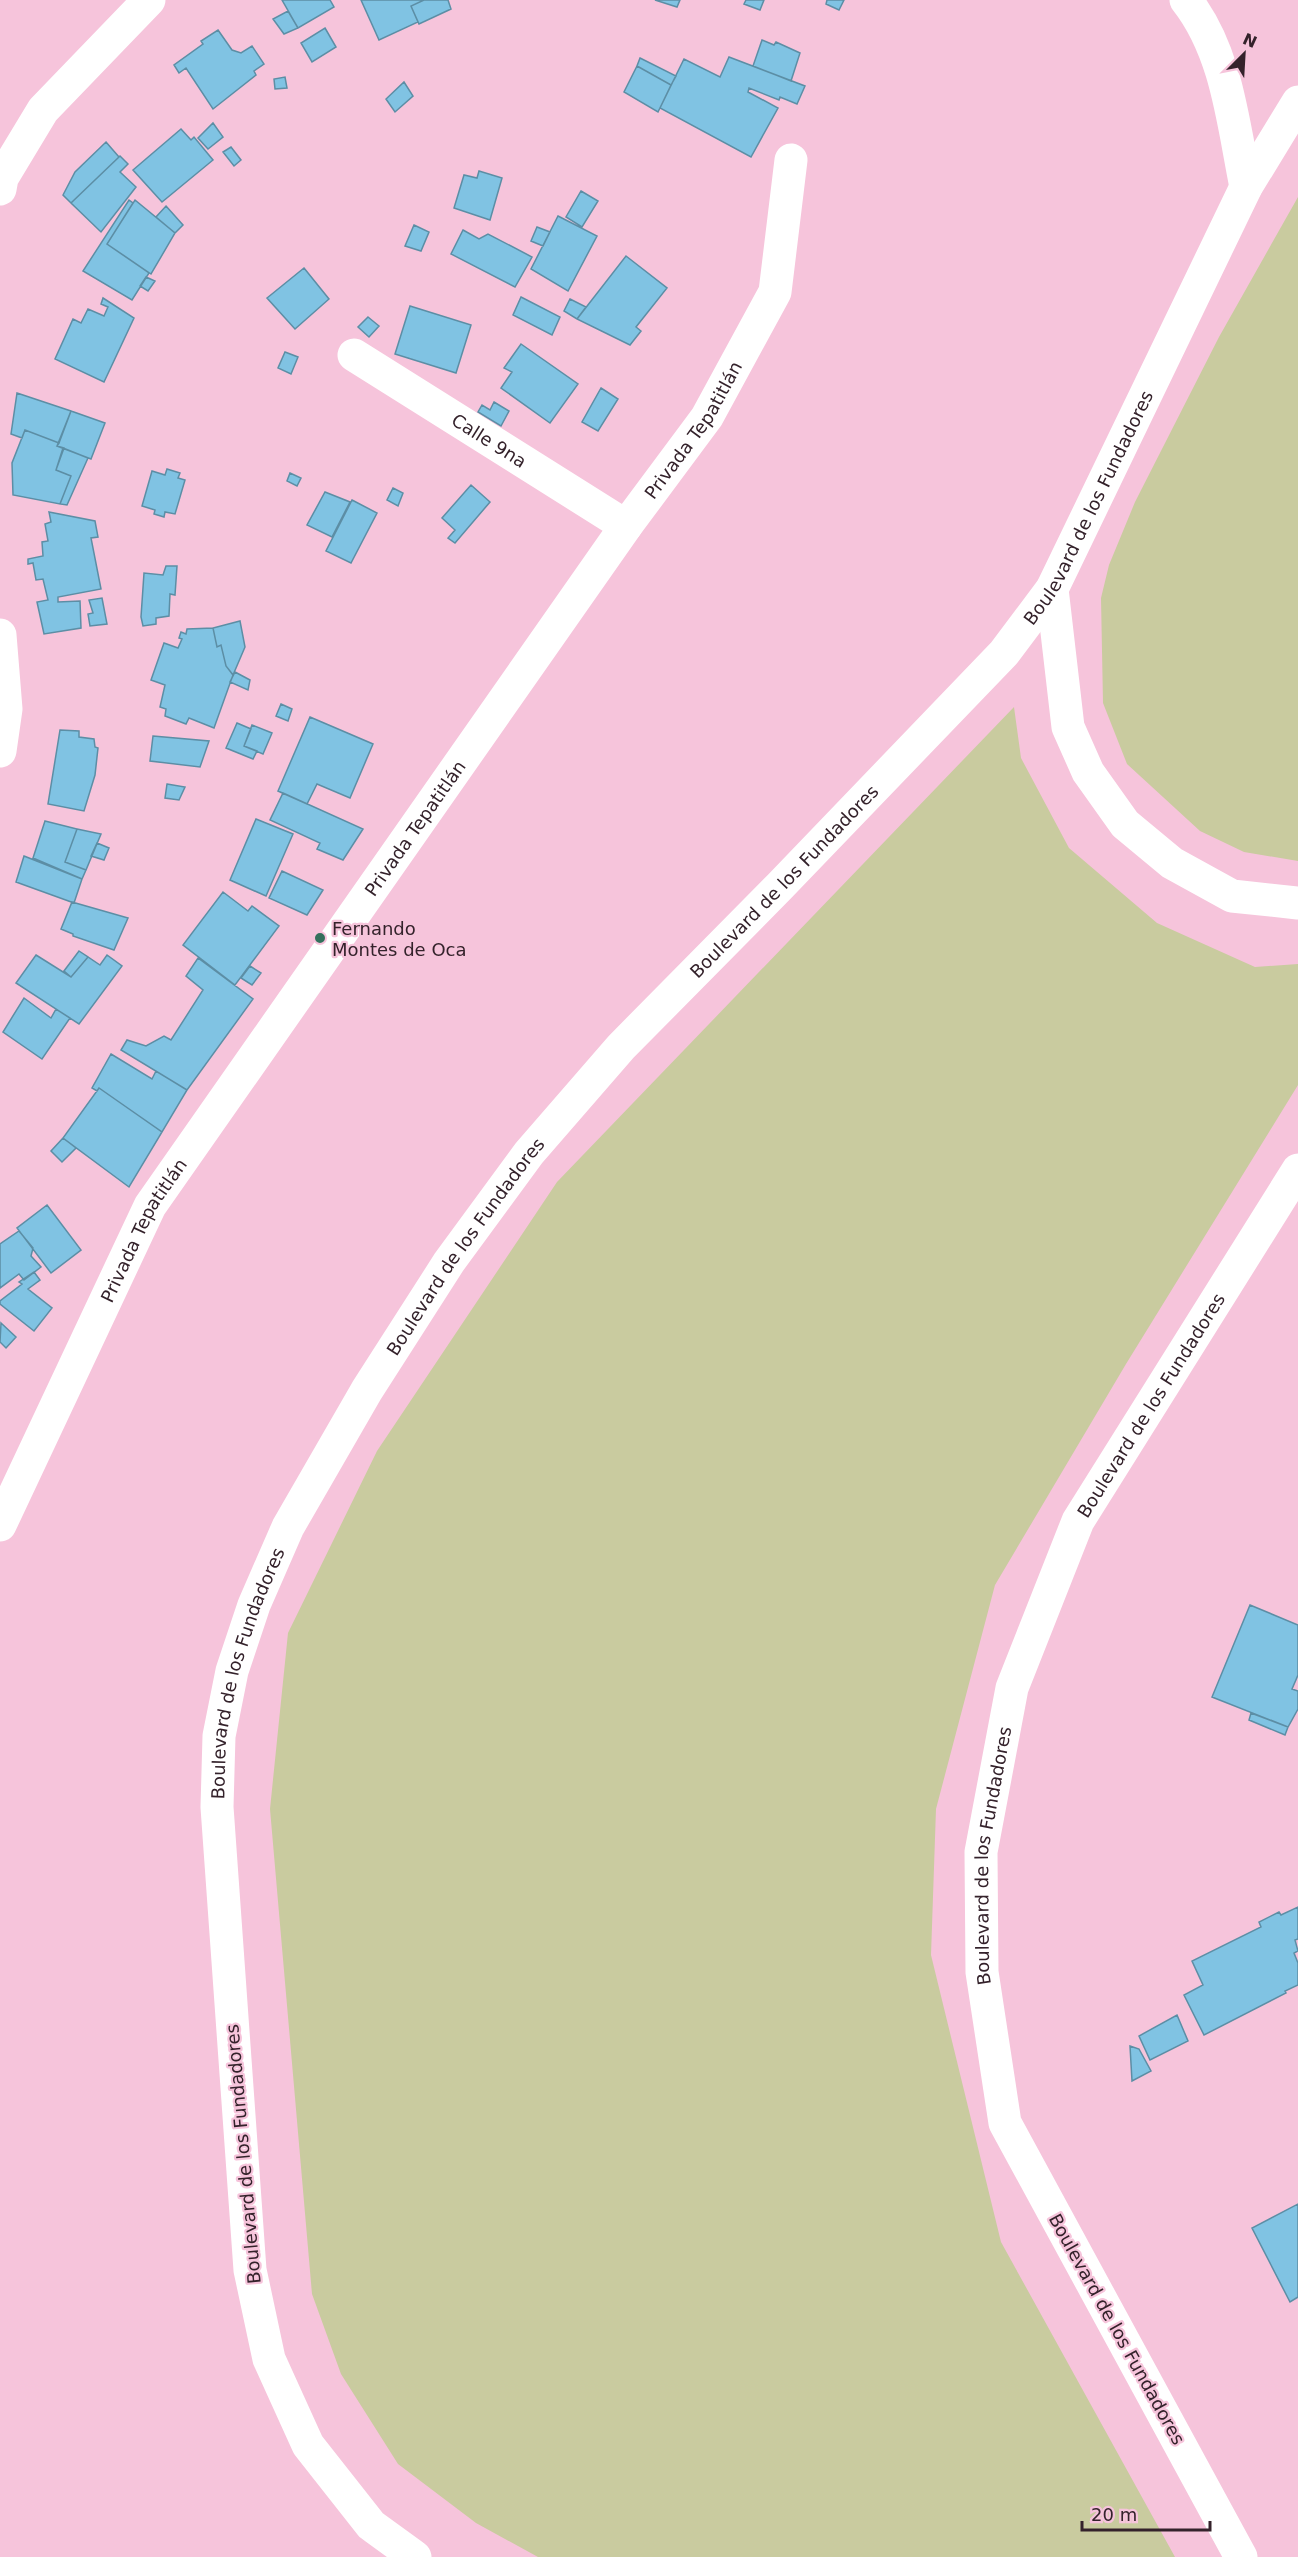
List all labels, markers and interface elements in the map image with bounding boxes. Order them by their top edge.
north arrow [1214,24,1274,84]
text: N [1240,29,1260,52]
street label: Privada Tepatitlán [640,357,746,503]
street label: Boulevard de los Fundadores [1019,387,1157,628]
street label: Calle 9na [448,409,531,471]
street label: Privada Tepatitlán [360,756,469,900]
street label: Boulevard de los Fundadores [685,780,882,982]
place label: Fernando Montes de Oca [332,918,467,960]
marker: Fernando Montes de Oca [313,931,327,945]
street label: Boulevard de los Fundadores [382,1133,548,1359]
street label: Privada Tepatitlán [96,1154,191,1305]
street label: Boulevard de los Fundadores [1072,1289,1229,1521]
street label: Boulevard de los Fundadores [207,1544,288,1800]
street label: Boulevard de los Fundadores [970,1725,1015,1987]
street label: Boulevard de los Fundadores [221,2023,265,2285]
street label: Boulevard de los Fundadores [1045,2210,1189,2448]
scale bar [1082,2494,1210,2532]
text: 20 m [1091,2504,1137,2525]

